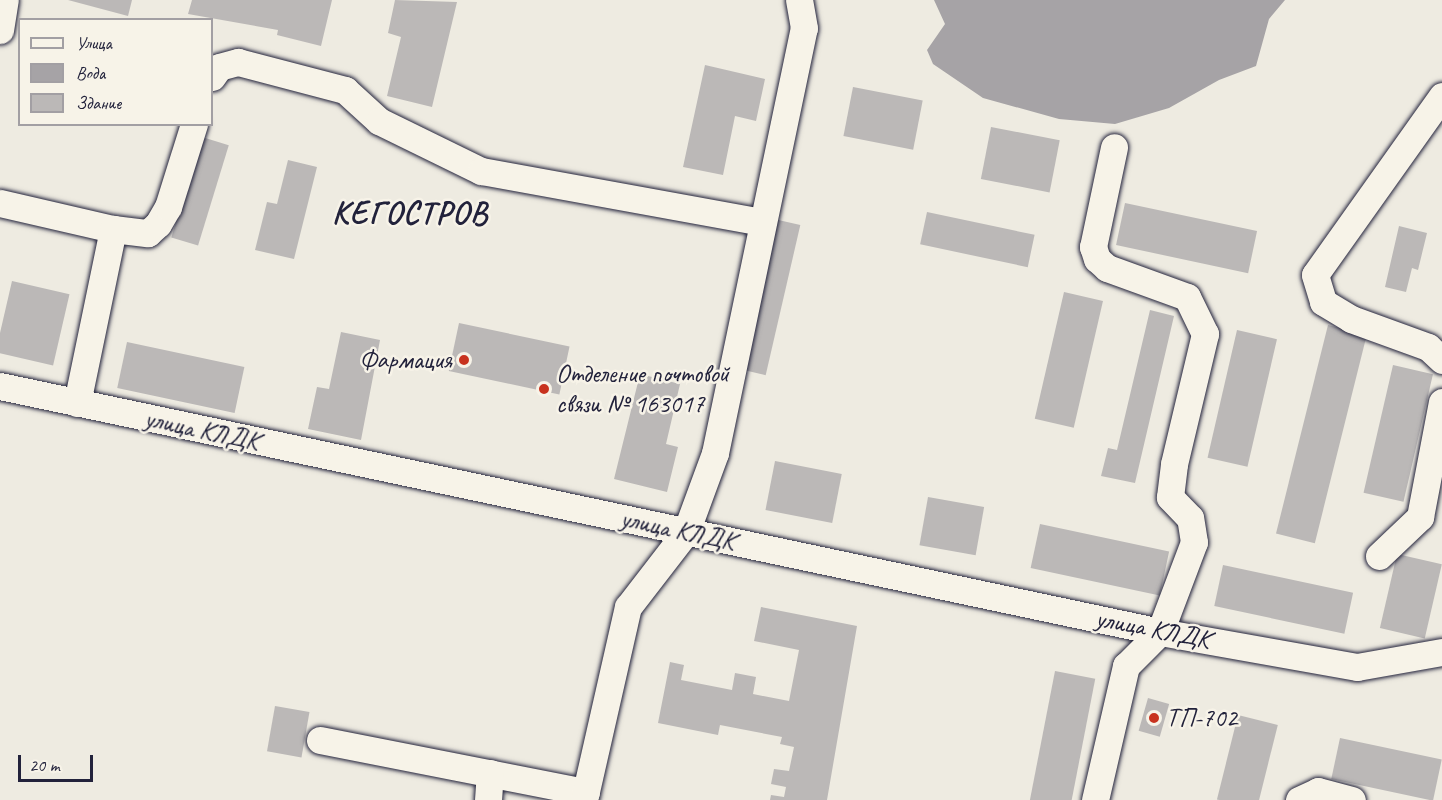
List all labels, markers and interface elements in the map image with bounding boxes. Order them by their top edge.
legend [18,18,213,126]
text: Улица [76,32,112,54]
text: Вода [76,62,105,84]
text: Здание [76,92,121,114]
district label: КЕГОСТРОВ [326,194,494,232]
place label: Фармация [359,344,452,376]
marker: Фармация [457,353,471,367]
place label: Отделение почтовой связи № 163017 [556,358,731,420]
marker: Отделение почтовой связи № 163017 [537,382,551,396]
street label: улица КЛДК [142,403,262,457]
street label: улица КЛДК [618,503,738,557]
street label: улица КЛДК [1093,603,1213,655]
place label: ТП-702 [1166,702,1237,734]
marker: ТП-702 [1147,711,1161,725]
scale bar [21,743,96,781]
text: 20 m [29,754,60,776]

